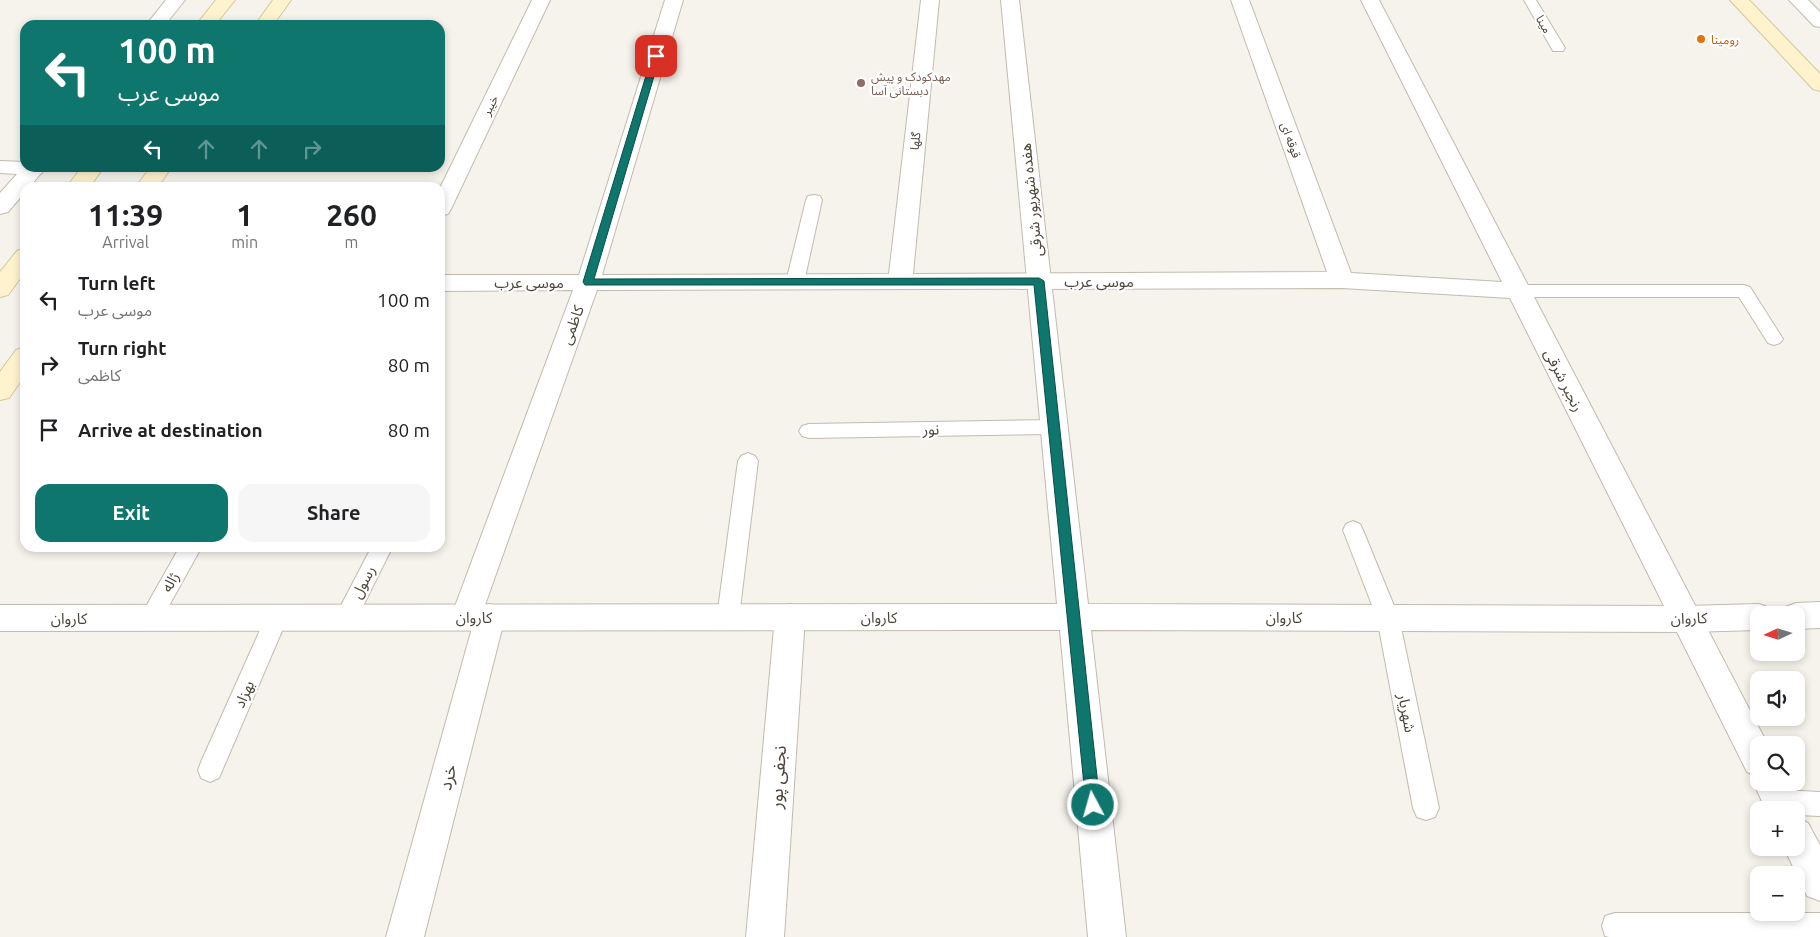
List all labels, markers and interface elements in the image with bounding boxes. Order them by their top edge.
street label: مینا [1533,13,1554,36]
text: 100 m [118,30,216,70]
marker: رومینا [1695,33,1707,45]
place label: رومینا [1711,33,1739,47]
pin [635,35,677,77]
icon: left [35,40,100,105]
icon: arrive [642,42,670,70]
place label: مهدکودک و پیش دبستانی آسا [871,70,951,98]
marker: مهدکودک و پیش دبستانی آسا [855,77,867,89]
text: موسی عرب [118,80,220,105]
street label: خیبر [479,93,501,118]
street label: قوقه ای [1278,120,1303,160]
street label: گلها [908,130,924,151]
icon: left [139,135,167,163]
icon: ahead [192,135,220,163]
icon: ahead [245,135,273,163]
icon: right [298,135,326,163]
street label: هفده شهریور شرقی [1017,142,1046,258]
text: 11:39 [88,198,163,232]
text: 1 [236,198,253,232]
text: 260 [326,198,377,232]
text: Arrival [102,233,149,251]
text: min [231,233,258,251]
text: m [345,233,358,251]
text: Turn left [78,272,156,294]
street label: موسی عرب [1064,273,1134,291]
street label: موسی عرب [494,274,564,292]
icon: left [35,286,63,314]
text: 100 m [377,289,430,311]
text: موسی عرب [78,301,152,319]
street label: کاظمی [557,302,588,347]
text: Turn right [78,337,166,359]
street label: رنجبر شرقی [1540,346,1587,415]
icon: right [35,351,63,379]
text: 80 m [388,354,430,376]
text: کاظمی [78,366,121,384]
icon: arrive [35,416,63,444]
text: Arrive at destination [78,419,263,441]
text: 80 m [388,419,430,441]
street label: نور [922,420,939,439]
button: Exit [35,484,228,542]
button: Share [238,484,430,542]
street label: رسول [348,563,379,602]
street label: ژاله [158,569,183,595]
north arrow [1750,606,1805,661]
map controls [1750,606,1805,921]
street label: کاروان [456,609,493,627]
street label: کاروان [861,609,898,627]
street label: کاروان [1266,609,1303,627]
street label: کاروان [1671,609,1708,628]
street label: کاروان [51,610,88,628]
button: sound [1750,671,1805,726]
street label: بهزاد [231,678,258,711]
street label: شهریار [1394,691,1419,734]
button: search [1750,736,1805,791]
street label: نجفی پور [765,745,791,810]
street label: خرد [434,762,462,793]
position arrow [1066,778,1118,830]
button: + [1750,801,1805,856]
button: − [1750,866,1805,921]

